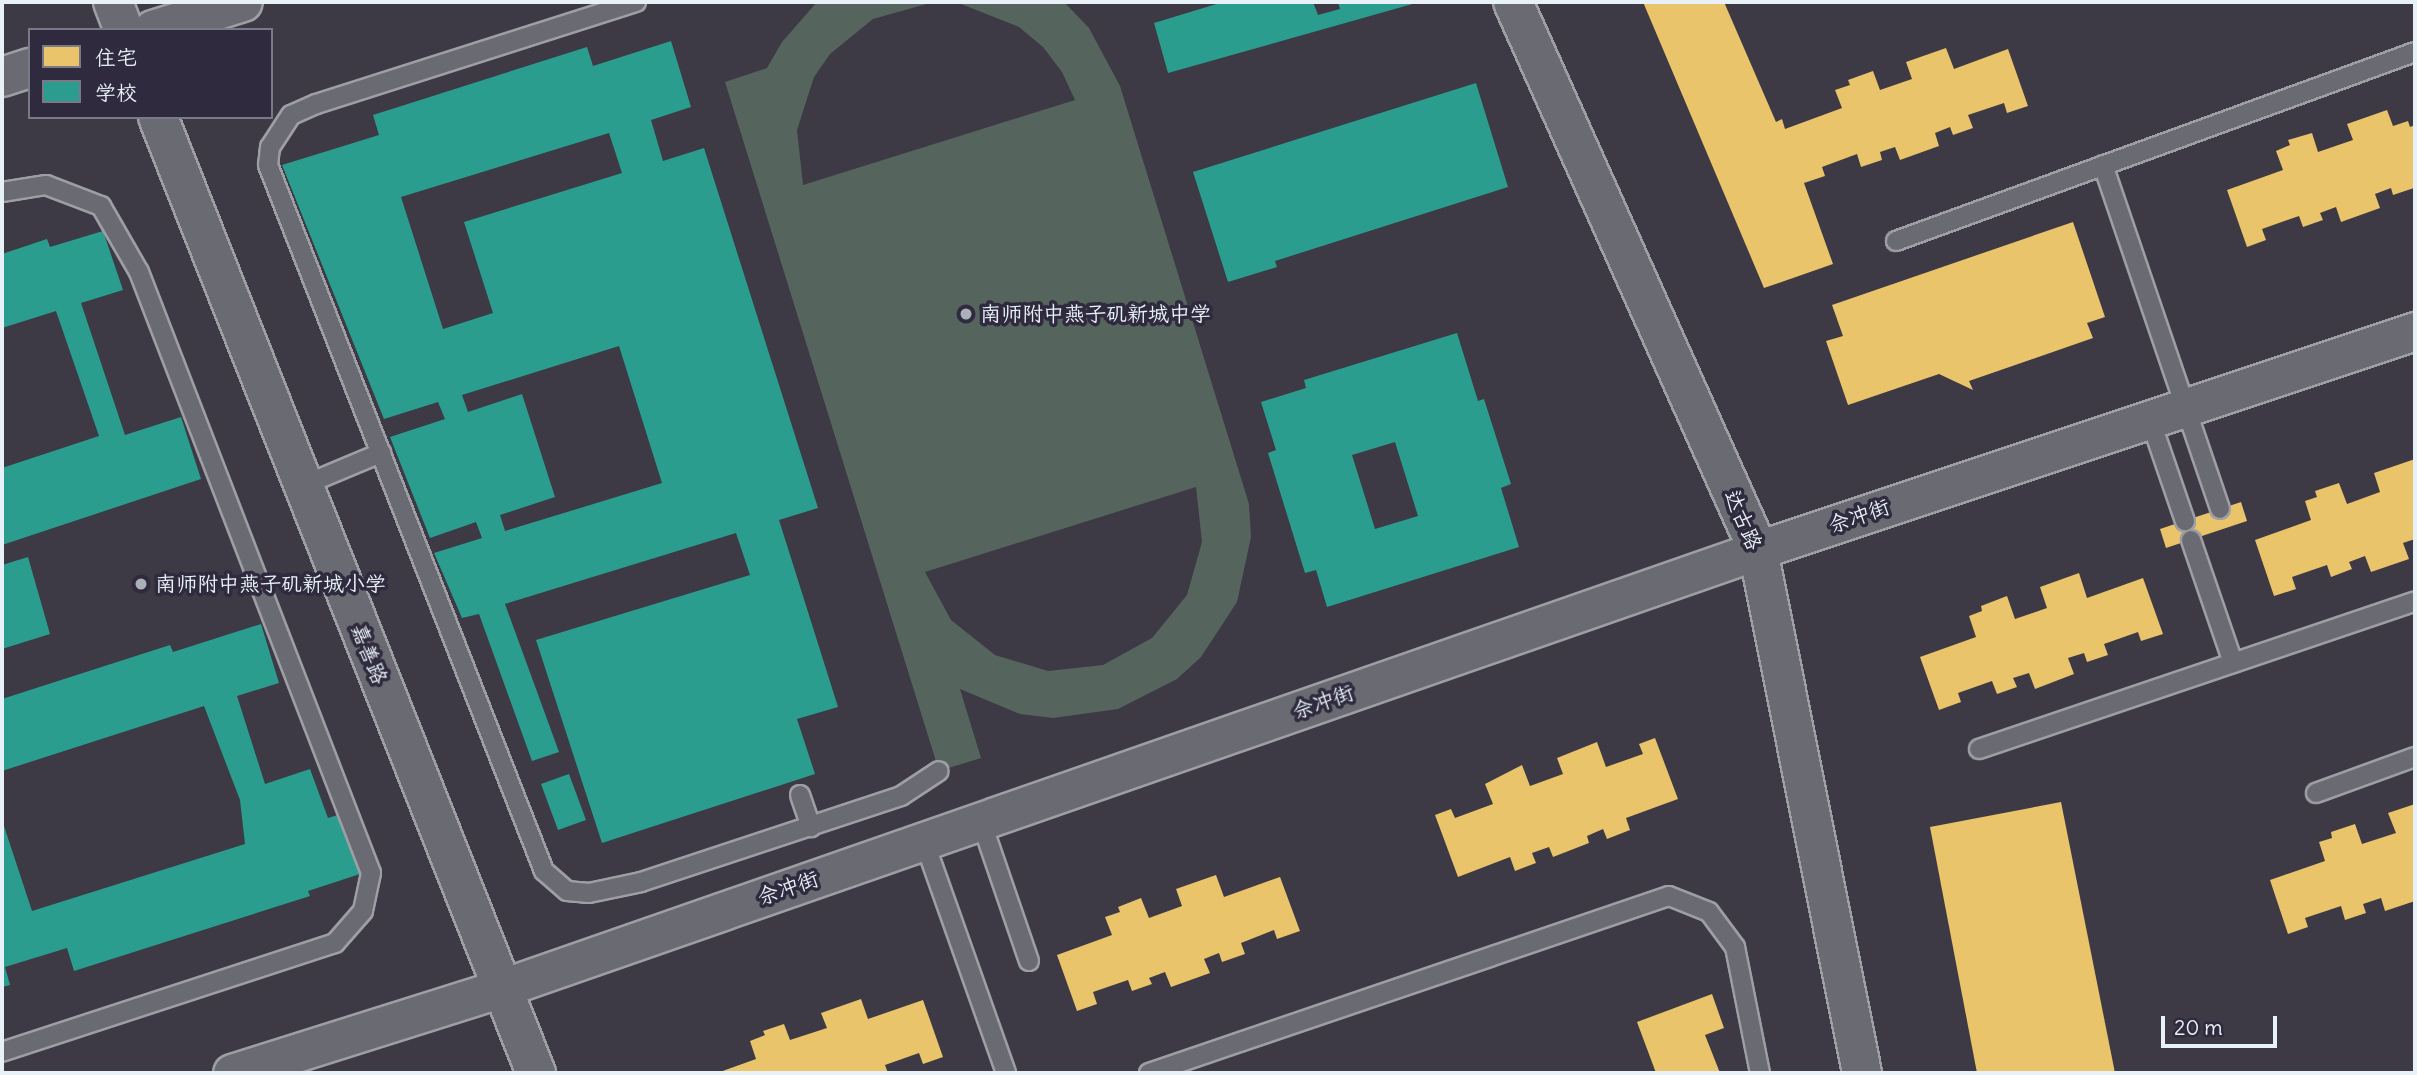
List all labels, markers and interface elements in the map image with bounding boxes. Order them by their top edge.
legend [28,28,273,119]
text: 住宅 [95,44,137,71]
text: 学校 [95,79,137,106]
place label: 南师附中燕子矶新城中学 [980,301,1211,327]
marker: 南师附中燕子矶新城中学 [958,306,974,322]
street label: 达古路 [1719,486,1767,554]
street label: 佘冲街 [1825,494,1893,538]
place label: 南师附中燕子矶新城小学 [155,571,386,597]
marker: 南师附中燕子矶新城小学 [133,576,149,592]
street label: 嘉善路 [346,620,392,688]
street label: 佘冲街 [1289,680,1357,724]
street label: 佘冲街 [754,866,822,910]
scale bar [2165,1002,2280,1046]
text: 20 m [2174,1014,2223,1041]

